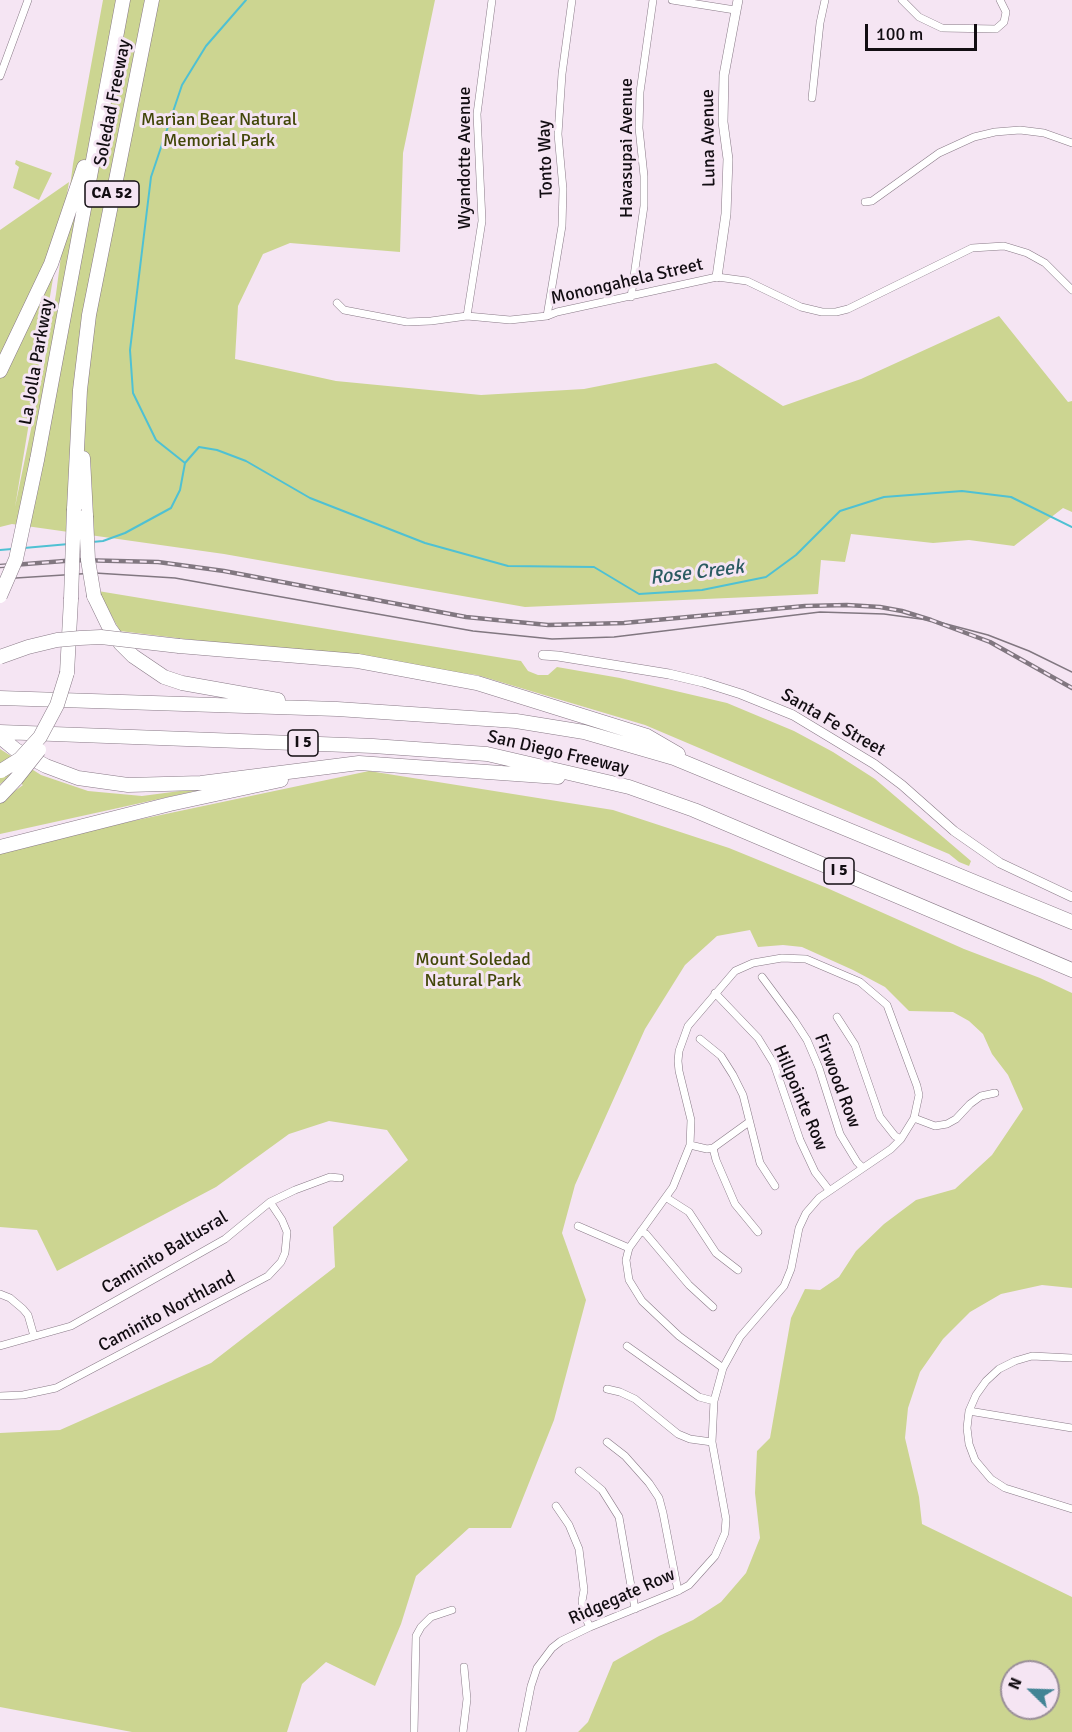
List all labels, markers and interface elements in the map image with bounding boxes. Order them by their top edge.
scale bar [868,12,980,50]
text: 100 m [876,23,923,45]
street label: Soledad Freeway [90,38,136,168]
street label: Havasupai Avenue [616,78,638,218]
street label: Wyandotte Avenue [454,87,476,229]
street label: Luna Avenue [697,89,721,187]
park label: Marian Bear Natural Memorial Park [141,109,297,152]
street label: Tonto Way [534,120,558,198]
road number: CA 52 [85,181,139,207]
street label: Monongahela Street [549,254,705,310]
street label: La Jolla Parkway [15,297,59,427]
water label: Rose Creek [649,555,745,591]
street label: Santa Fe Street [777,684,889,762]
street label: San Diego Freeway [485,726,631,780]
road number: I 5 [288,730,318,756]
road number: I 5 [824,858,854,884]
park label: Mount Soledad Natural Park [415,949,531,992]
street label: Firwood Row [809,1031,865,1131]
street label: Hillpointe Row [768,1042,832,1154]
street label: Caminito Baltusral [98,1207,232,1299]
street label: Caminito Northland [95,1267,239,1357]
street label: Ridgegate Row [566,1564,678,1630]
north arrow [1000,1660,1060,1720]
text: N [1004,1675,1027,1693]

